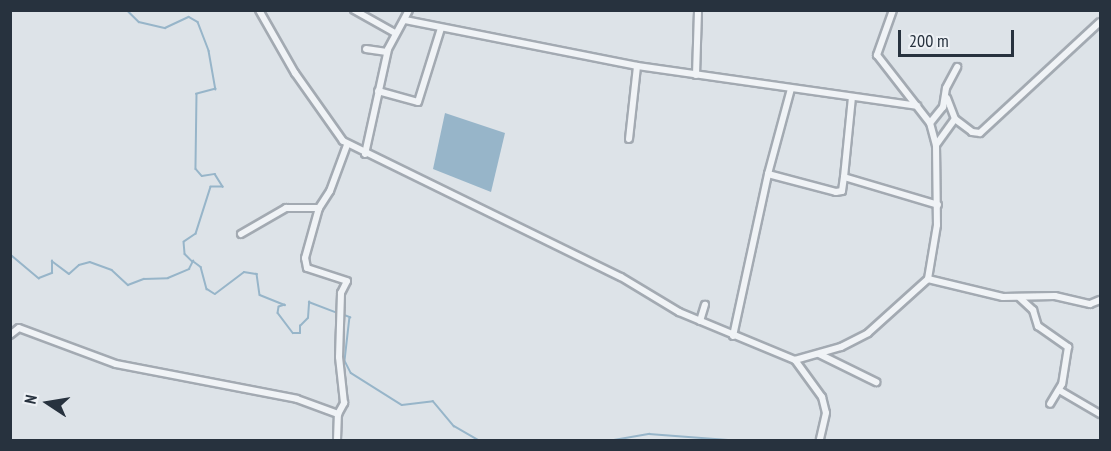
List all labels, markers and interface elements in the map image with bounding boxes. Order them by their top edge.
scale bar [901,18,1016,56]
text: 200 m [909,29,949,52]
north arrow [18,373,78,433]
text: N [20,393,41,406]

